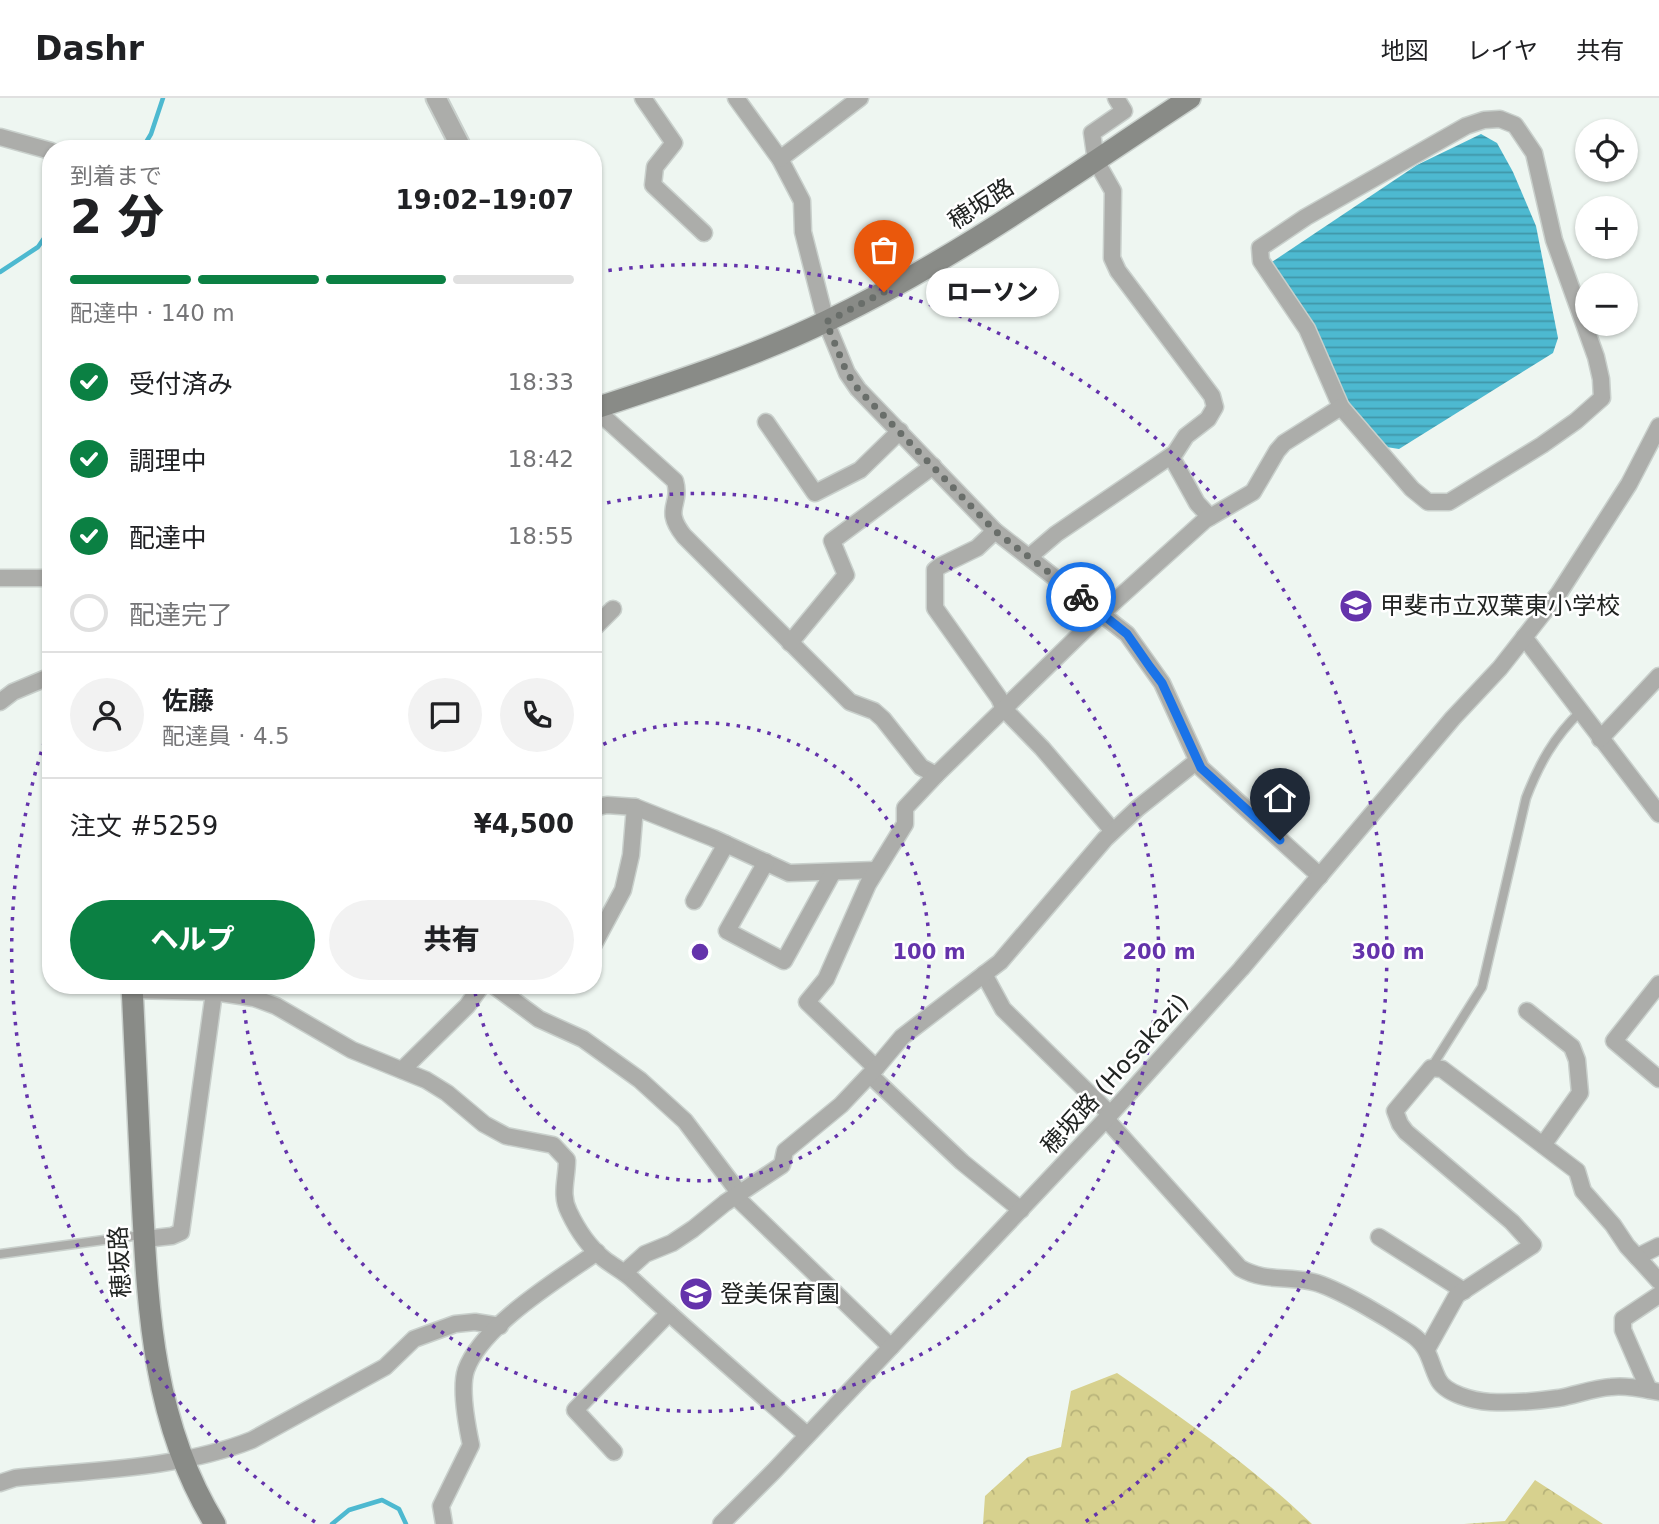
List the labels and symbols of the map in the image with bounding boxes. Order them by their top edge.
street label: 穂坂路 [943,173,1019,235]
pin [854,220,914,292]
callout: ローソン [926,268,1059,316]
courier [1046,562,1116,632]
school or university icon: 甲斐市立双葉東小学校 [1337,587,1375,625]
place label: 甲斐市立双葉東小学校 [1380,592,1620,620]
pin [1250,768,1310,840]
centre of rings [688,940,712,964]
text: 100 m [892,940,966,964]
text: 200 m [1122,940,1196,964]
text: 300 m [1351,940,1425,964]
street label: 穂坂路 (Hosakazi) [1036,988,1194,1160]
street label: 穂坂路 [104,1225,136,1299]
school or university icon: 登美保育園 [677,1275,715,1313]
place label: 登美保育園 [720,1280,840,1308]

